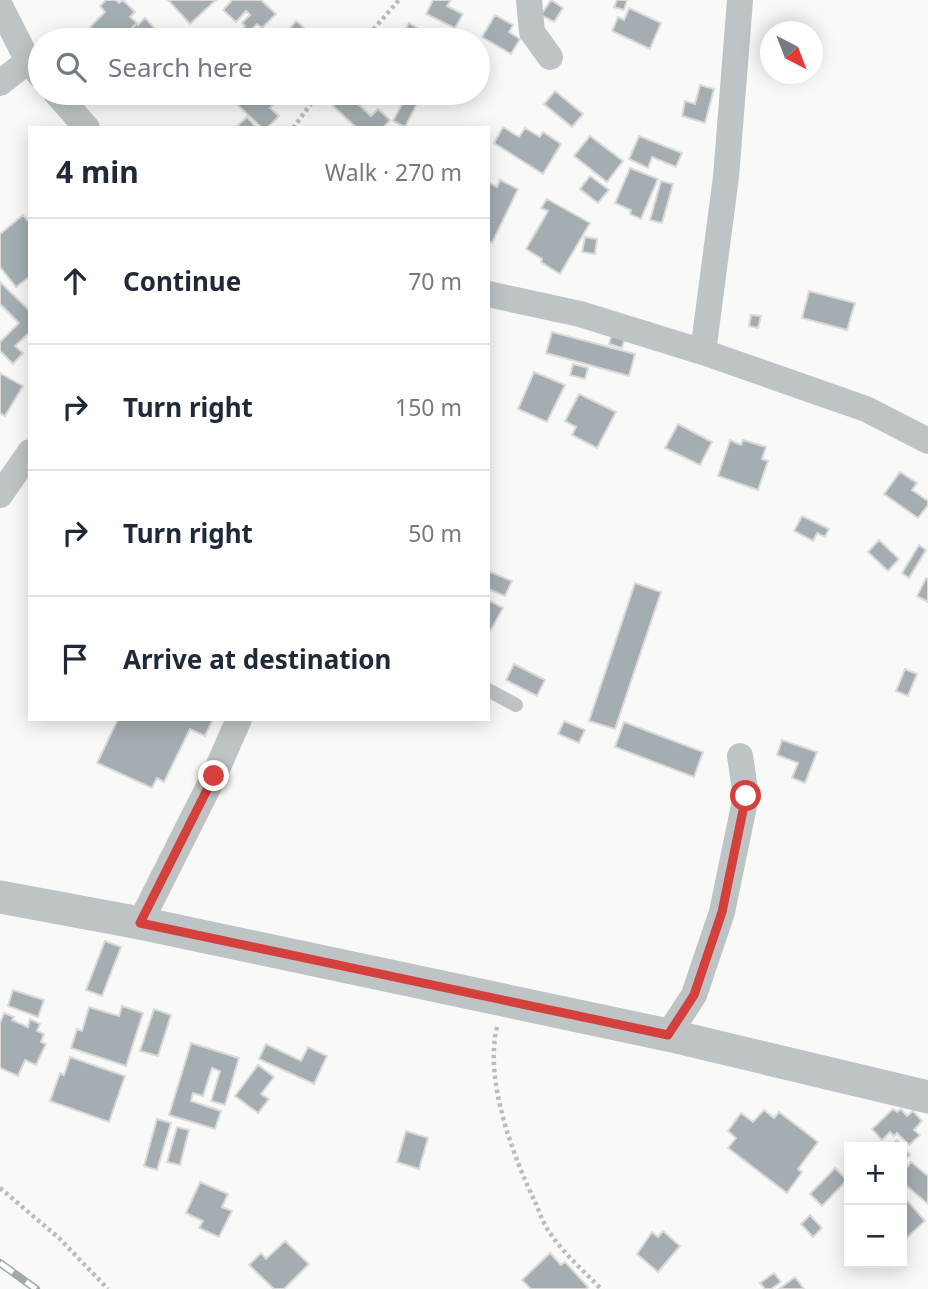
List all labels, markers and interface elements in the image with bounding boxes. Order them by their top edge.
north arrow [760,21,823,84]
search box [28,28,490,105]
icon: search [52,48,90,86]
text: Search here [108,49,253,85]
text: 4 min [56,151,139,192]
text: Walk · 270 m [325,156,462,188]
icon: ahead [56,262,94,300]
text: Continue [123,263,241,299]
text: 70 m [408,265,462,297]
icon: right [56,388,94,426]
text: Turn right [123,389,253,425]
text: 150 m [395,391,462,423]
icon: right [56,514,94,552]
text: Turn right [123,515,253,551]
text: 50 m [408,517,462,549]
icon: arrive [56,640,94,678]
text: Arrive at destination [123,641,392,677]
route end [198,760,229,791]
route start [730,780,761,811]
map controls [844,1142,907,1268]
button: + [844,1142,907,1205]
button: − [844,1205,907,1268]

